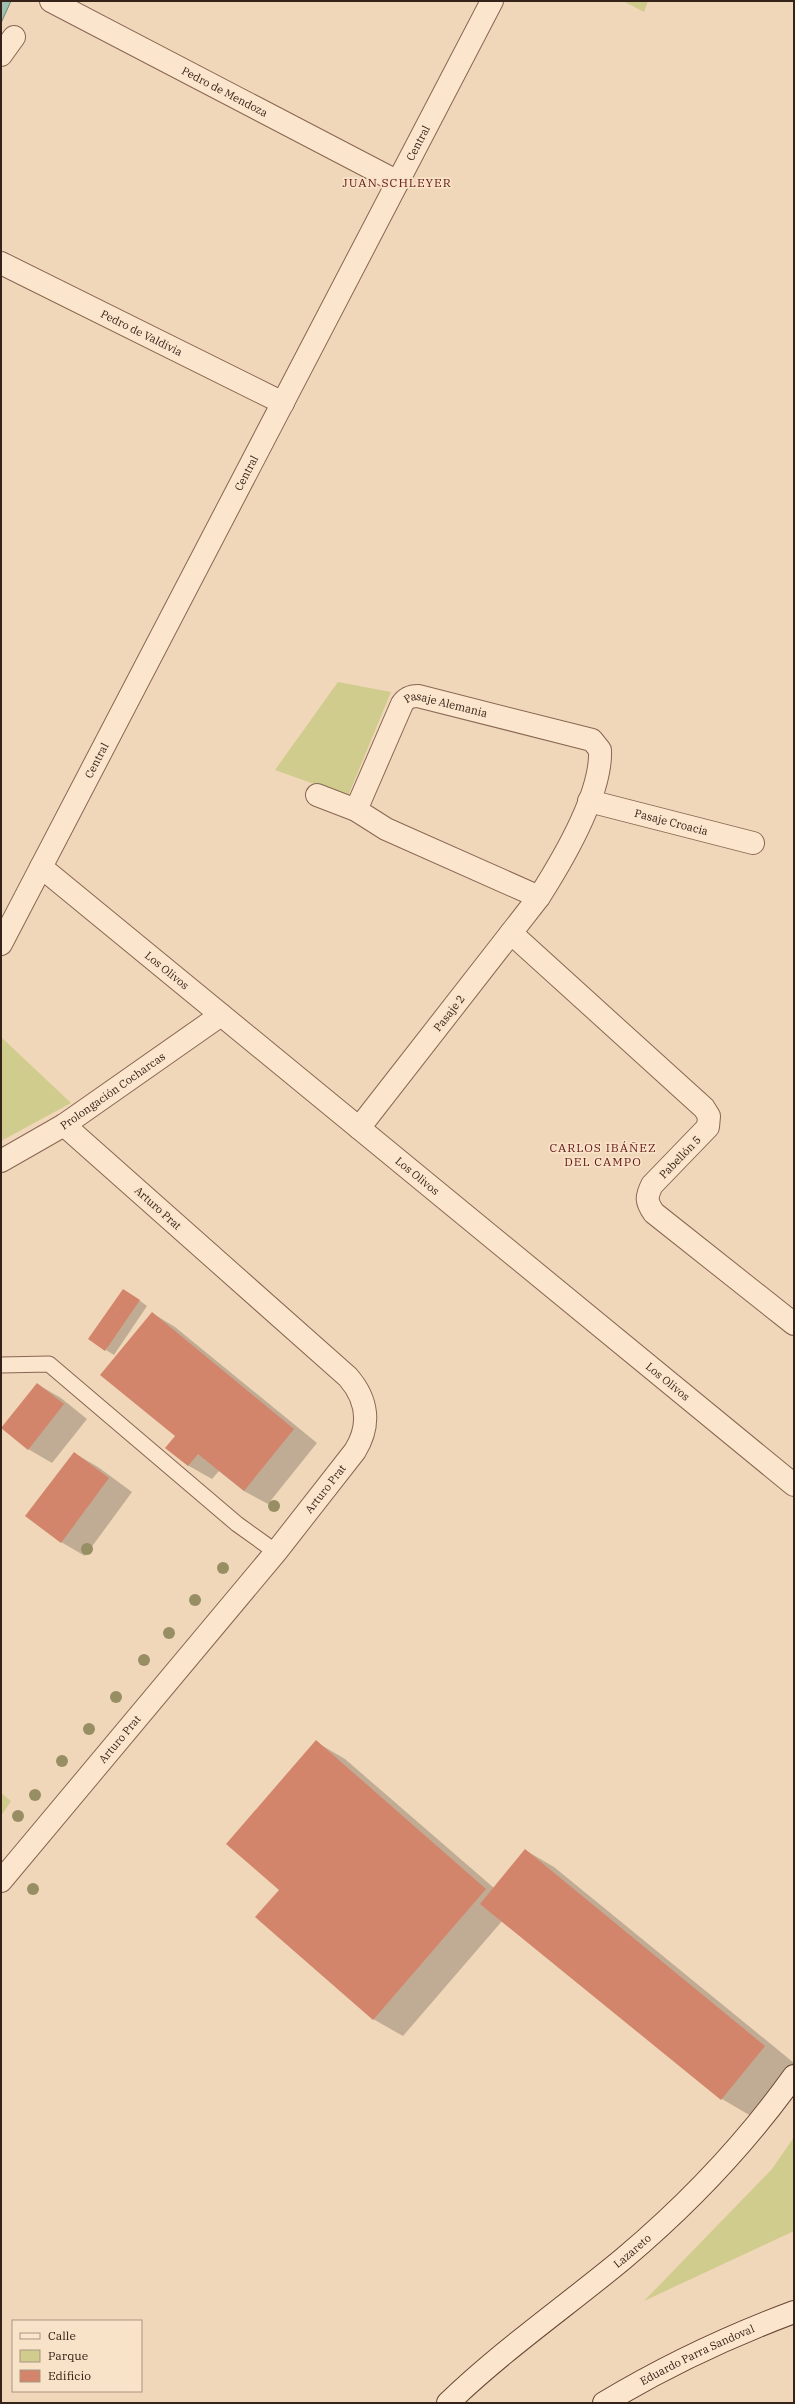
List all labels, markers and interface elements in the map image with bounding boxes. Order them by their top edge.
street label: Pedro de Mendoza [179,63,270,120]
street label: Central [403,123,433,163]
district label: JUAN SCHLEYER [342,175,452,190]
street label: Pedro de Valdivia [98,307,185,359]
street label: Central [231,453,261,493]
street label: Pasaje Alemania [401,689,489,720]
street label: Central [82,740,112,781]
street label: Pasaje Croacia [633,806,710,838]
street label: Los Olivos [142,948,192,993]
street label: Pasaje 2 [430,992,468,1034]
street label: Prolongación Cocharcas [57,1049,168,1133]
street label: Pabellón 5 [656,1133,704,1181]
district label: CARLOS IBÁÑEZ DEL CAMPO [549,1140,657,1169]
street label: Los Olivos [393,1154,442,1198]
street label: Arturo Prat [132,1183,184,1233]
street label: Los Olivos [643,1359,693,1404]
street label: Arturo Prat [302,1461,349,1516]
street label: Arturo Prat [96,1712,144,1766]
street label: Lazareto [611,2231,654,2271]
legend [12,2320,142,2392]
street label: Eduardo Parra Sandoval [637,2321,756,2388]
text: Calle [48,2328,76,2343]
text: Parque [48,2348,88,2363]
text: Edificio [48,2368,91,2383]

